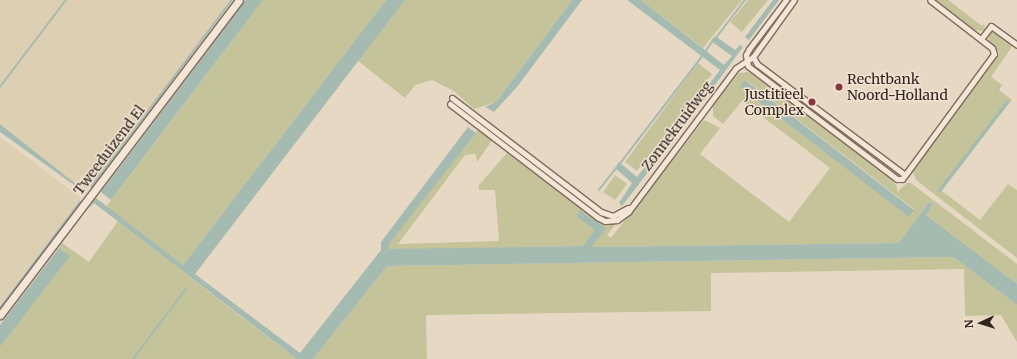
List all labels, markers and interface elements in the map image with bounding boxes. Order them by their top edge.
place label: Rechtbank Noord-Holland [847,71,948,104]
street label: Zonnekruidweg [638,78,716,174]
marker: Rechtbank Noord-Holland [834,82,844,92]
place label: Justitieel Complex [745,86,804,118]
marker: Justitieel Complex [807,97,817,107]
street label: Tweeduizend El [70,102,148,198]
north arrow [961,303,1001,343]
text: N [962,319,976,329]

